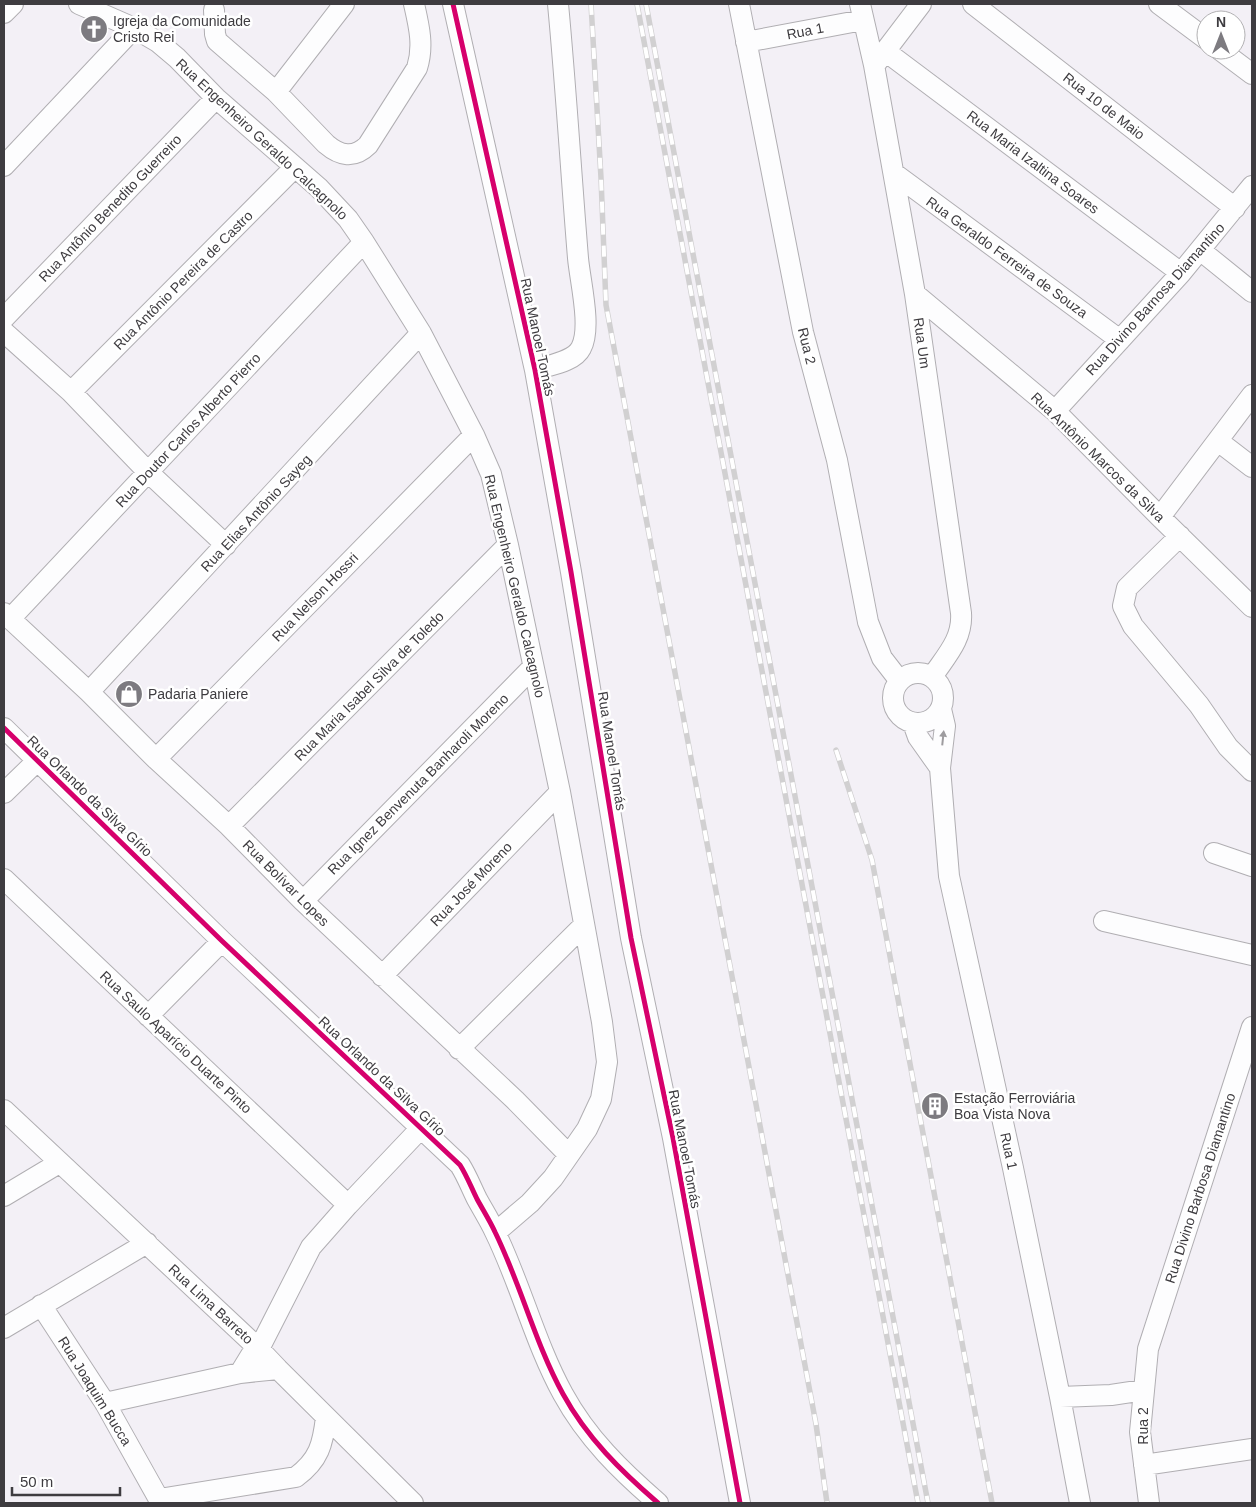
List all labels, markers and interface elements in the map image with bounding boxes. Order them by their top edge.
north arrow [1196,10,1246,60]
place label: Igreja da Comunidade Cristo Rei [113,13,251,45]
church icon: Igreja da Comunidade Cristo Rei [79,14,109,44]
text: N [1216,14,1226,30]
street label: Rua 1 [785,20,825,42]
street label: Rua Engenheiro Geraldo Calcagnolo [173,55,351,223]
street label: Rua 10 de Maio [1060,69,1148,143]
street label: Rua Maria Izaltina Soares [964,107,1102,217]
street label: Rua Antônio Benedito Guerreiro [35,131,185,285]
street label: Rua Geraldo Ferreira de Souza [923,193,1091,321]
street label: Rua Antônio Pereira de Castro [110,207,256,353]
street label: Rua Divino Barnosa Diamantino [1082,219,1228,378]
street label: Rua Manoel Tomás [518,276,558,398]
street label: Rua Um [911,316,933,370]
street label: Rua 2 [795,326,819,366]
street label: Rua Doutor Carlos Alberto Pierro [112,350,264,510]
street label: Rua Antônio Marcos da Silva [1028,389,1168,525]
street label: Rua Elias Antônio Sayeg [198,451,314,575]
street label: Rua Engenheiro Geraldo Calcagnolo [481,473,549,699]
street label: Rua Nelson Hossri [269,549,361,645]
street label: Rua Maria Isabel Silva de Toledo [291,608,447,764]
shop icon: Padaria Paniere [114,679,144,709]
place label: Padaria Paniere [148,686,249,702]
street label: Rua Ignez Benvenuta Banharoli Moreno [324,690,512,878]
street label: Rua Manoel Tomás [595,690,629,812]
one-way arrow [939,730,947,746]
street label: Rua Orlando da Silva Gírio [24,732,156,860]
street label: Rua Bolívar Lopes [240,837,332,929]
street label: Rua José Moreno [427,839,515,929]
street label: Rua Saulo Aparício Duarte Pinto [97,967,255,1117]
street label: Rua Orlando da Silva Gírio [315,1013,449,1139]
street label: Rua Manoel Tomás [666,1088,704,1210]
place label: Estação Ferroviária Boa Vista Nova [954,1090,1076,1122]
building icon: Estação Ferroviária Boa Vista Nova [920,1091,950,1121]
street label: Rua Divino Barbosa Diamantino [1162,1091,1238,1285]
street label: Rua 1 [997,1131,1021,1171]
street label: Rua Lima Barreto [165,1261,257,1347]
street label: Rua Joaquim Bucca [55,1334,135,1449]
street label: Rua 2 [1135,1407,1151,1445]
scale bar [12,1464,120,1496]
text: 50 m [20,1473,53,1490]

